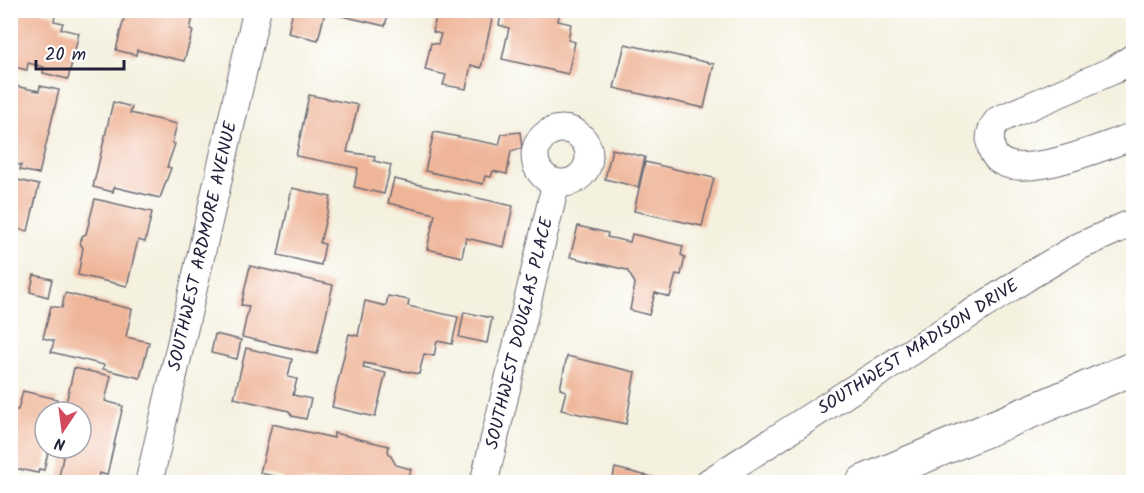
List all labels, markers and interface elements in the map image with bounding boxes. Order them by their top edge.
scale bar [36,33,124,71]
text: 20 m [45,41,86,70]
street label: SOUTHWEST ARDMORE AVENUE [160,118,246,374]
street label: SOUTHWEST DOUGLAS PLACE [478,214,562,452]
street label: SOUTHWEST MADISON DRIVE [812,271,1025,423]
north arrow [33,400,93,460]
text: N [52,430,68,456]

